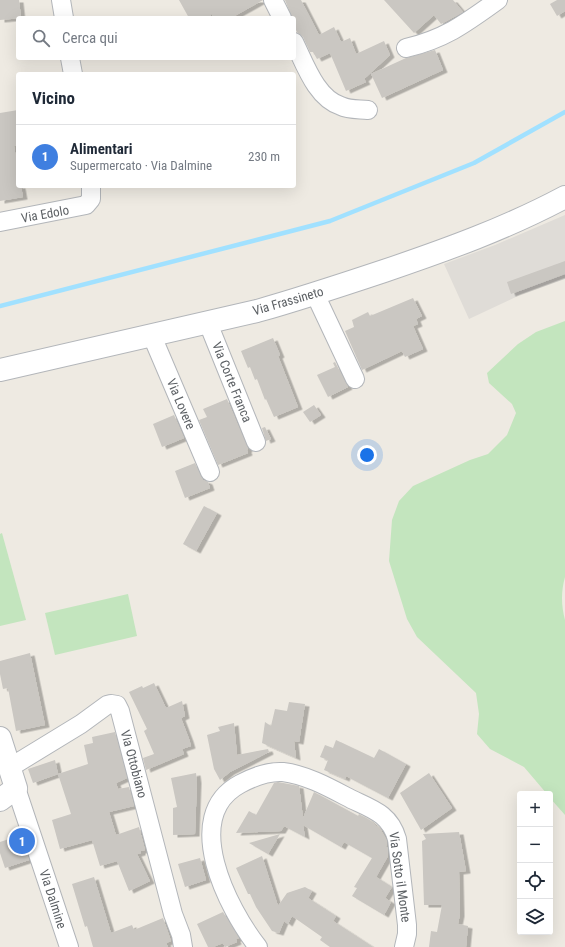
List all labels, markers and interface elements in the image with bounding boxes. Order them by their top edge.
search box [16,16,296,60]
icon: search [30,27,52,49]
text: Cerca qui [62,29,118,47]
text: Vicino [32,88,75,108]
text: Alimentari [70,140,133,158]
text: 1 [42,149,48,164]
text: 230 m [248,149,280,164]
text: Supermercato · Via Dalmine [70,158,212,173]
street label: Via Edolo [20,202,70,226]
street label: Via Frassineto [251,284,325,318]
street label: Via Corte Franca [209,340,255,424]
street label: Via Lovere [164,376,198,432]
your location [357,445,377,465]
street label: Via Ottobiano [118,728,150,800]
map controls [517,791,553,935]
button: + [517,791,553,827]
pin: 1 [9,826,35,856]
button: − [517,827,553,863]
street label: Via Sotto il Monte [386,831,414,923]
button: locate [517,863,553,899]
street label: Via Dalmine [36,868,70,930]
button: layers [517,899,553,935]

